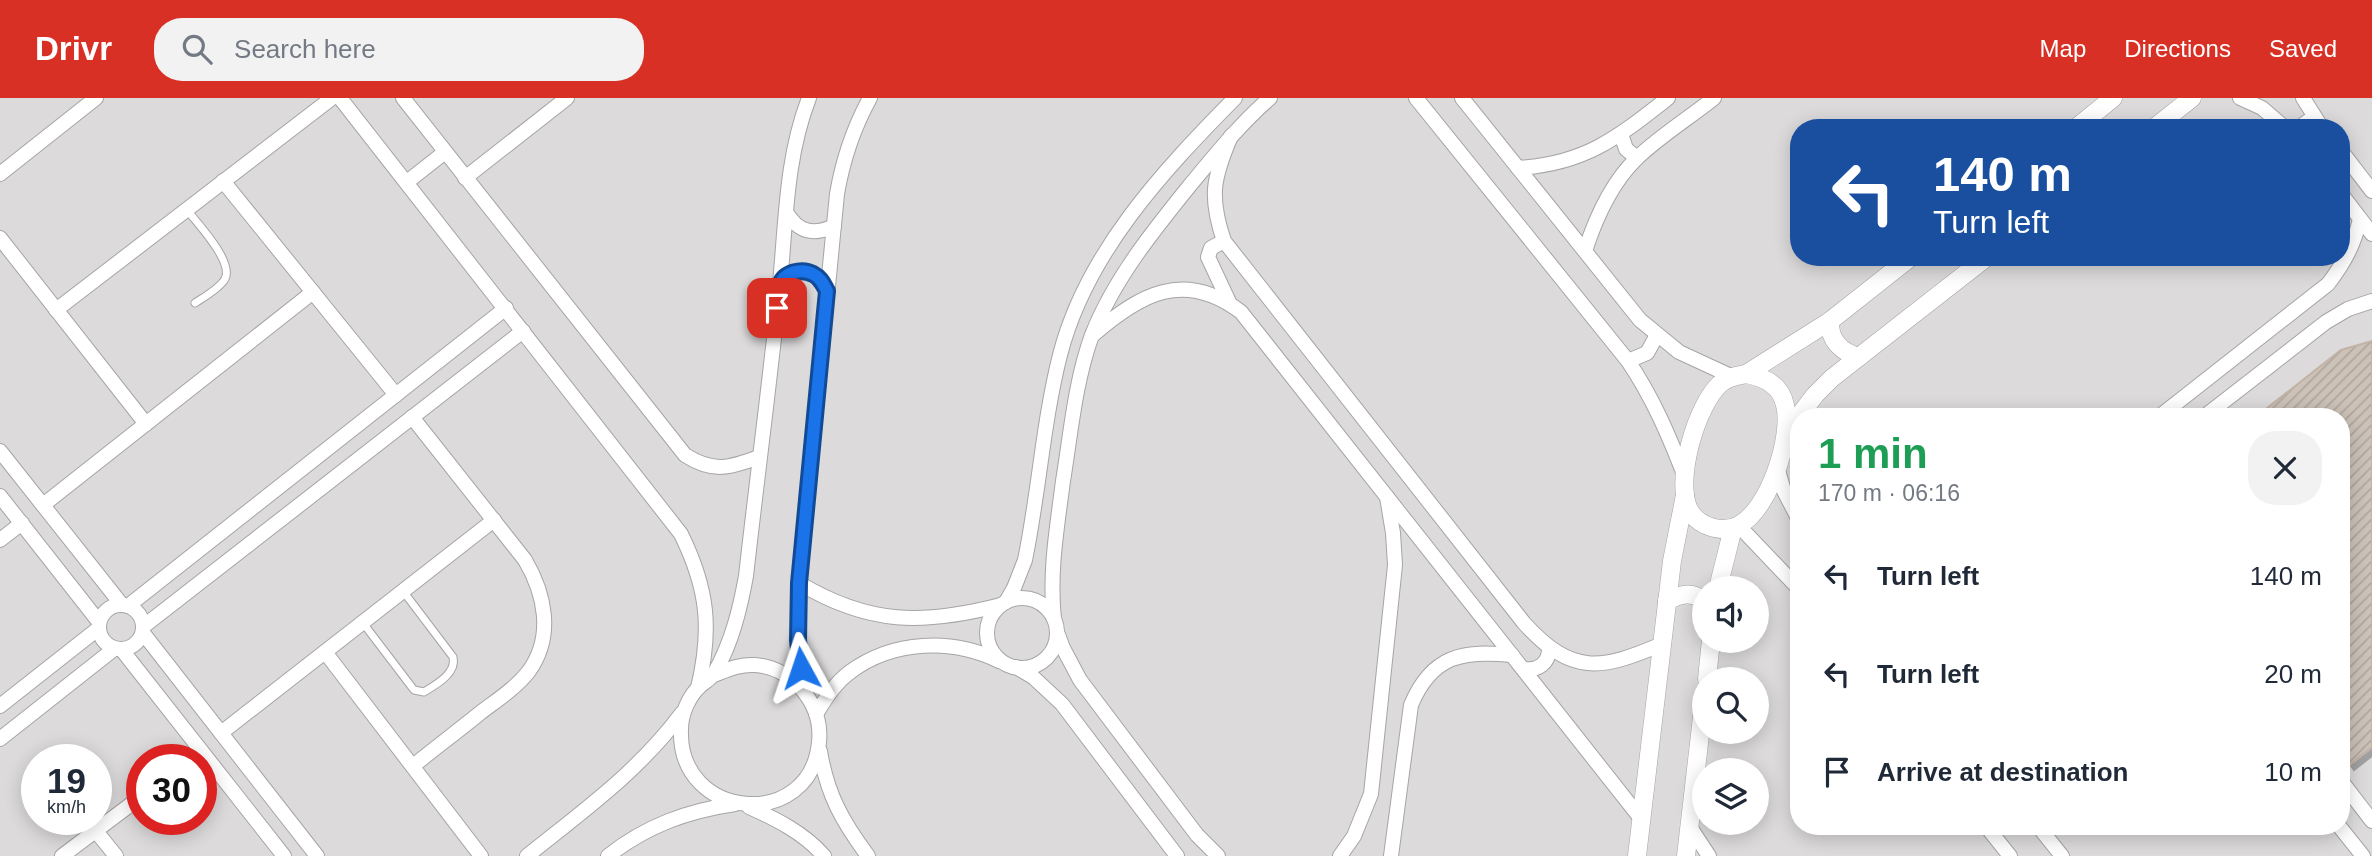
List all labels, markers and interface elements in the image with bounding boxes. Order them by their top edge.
search box [154,18,644,81]
text: Drivr [35,30,112,67]
icon: search [178,30,216,68]
text: Search here [234,34,376,64]
text: Map [2040,35,2086,62]
text: Directions [2124,35,2231,62]
text: Saved [2269,35,2337,62]
icon: left [1818,147,1909,238]
text: 140 m [1933,147,2072,201]
text: Turn left [1933,204,2049,240]
pin [747,278,807,338]
icon: arrive [758,289,796,327]
text: 1 min [1818,430,1928,477]
button: close [2248,431,2322,505]
text: 170 m · 06:16 [1818,480,1960,506]
icon: left [1818,557,1856,595]
text: Turn left [1877,561,1979,591]
text: 140 m [2250,561,2322,591]
map controls [1692,576,1769,835]
button: sound [1692,576,1769,653]
position arrow [764,631,838,705]
icon: left [1818,655,1856,693]
text: Turn left [1877,659,1979,689]
text: 20 m [2264,659,2322,689]
button: search [1692,667,1769,744]
speed limit sign: 30 [126,744,217,835]
icon: arrive [1818,753,1856,791]
text: Arrive at destination [1877,757,2128,787]
text: 10 m [2264,757,2322,787]
button: layers [1692,758,1769,835]
text: 19 [47,761,86,800]
text: km/h [47,797,86,817]

